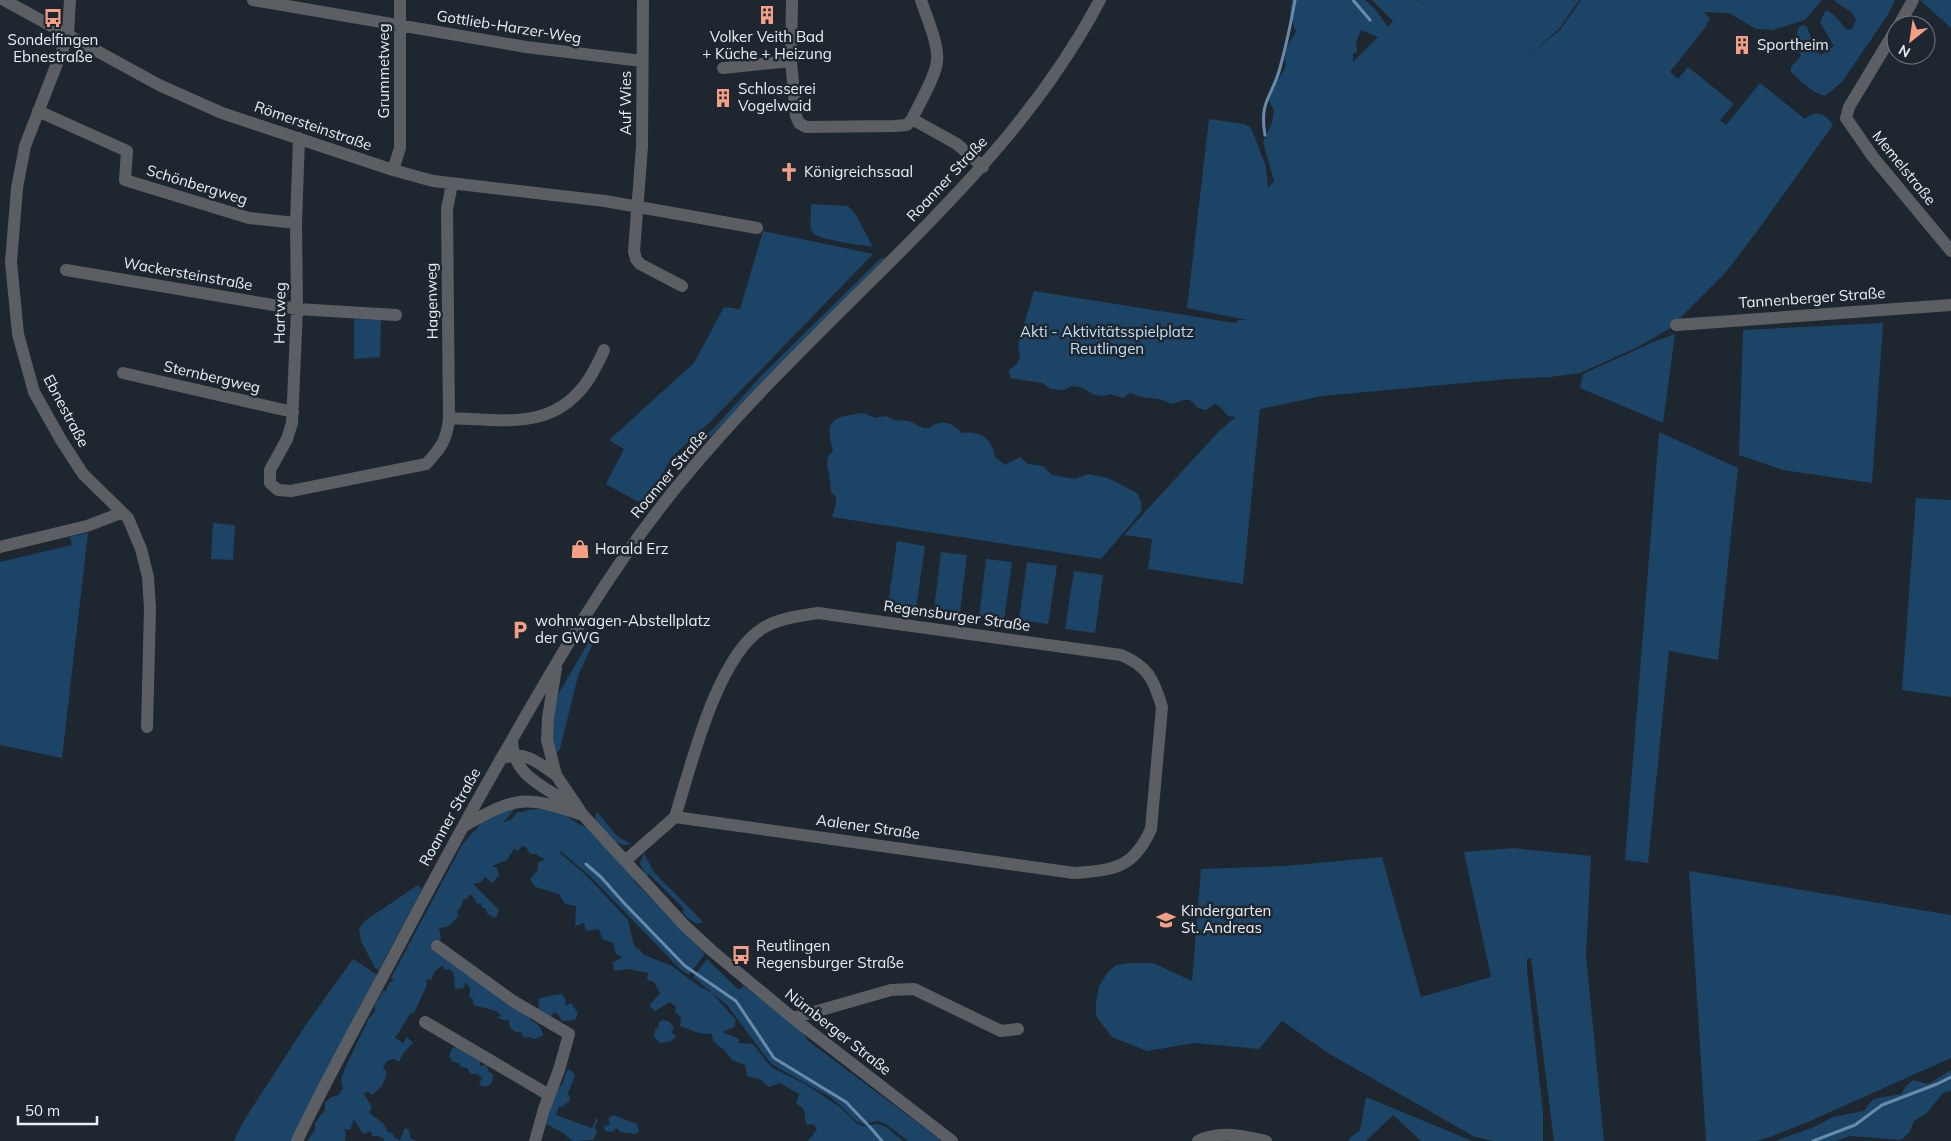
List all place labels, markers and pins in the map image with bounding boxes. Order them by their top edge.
building icon: Volker Veith Bad + Küche + Heizung [756,4,778,26]
bus stop icon: Sondelfingen Ebnestraße [42,7,64,29]
place label: Volker Veith Bad + Küche + Heizung [702,27,832,63]
place label: Sondelfingen Ebnestraße [8,30,98,66]
building icon: Sportheim [1731,34,1753,56]
place label: Sportheim [1757,35,1829,54]
place label: Schlosserei Vogelwaid [738,79,816,115]
building icon: Schlosserei Vogelwaid [712,87,734,109]
church icon: Königreichssaal [778,161,800,183]
place label: Königreichssaal [804,162,913,181]
shop icon: Harald Erz [569,538,591,560]
place label: Harald Erz [595,539,669,558]
place label: wohnwagen-Abstellplatz der GWG [535,611,711,647]
parking icon: wohnwagen-Abstellplatz der GWG [509,619,531,641]
place label: Kindergarten St. Andreas [1181,901,1271,937]
school or university icon: Kindergarten St. Andreas [1155,909,1177,931]
place label: Reutlingen Regensburger Straße [756,936,904,972]
bus stop icon: Reutlingen Regensburger Straße [730,944,752,966]

